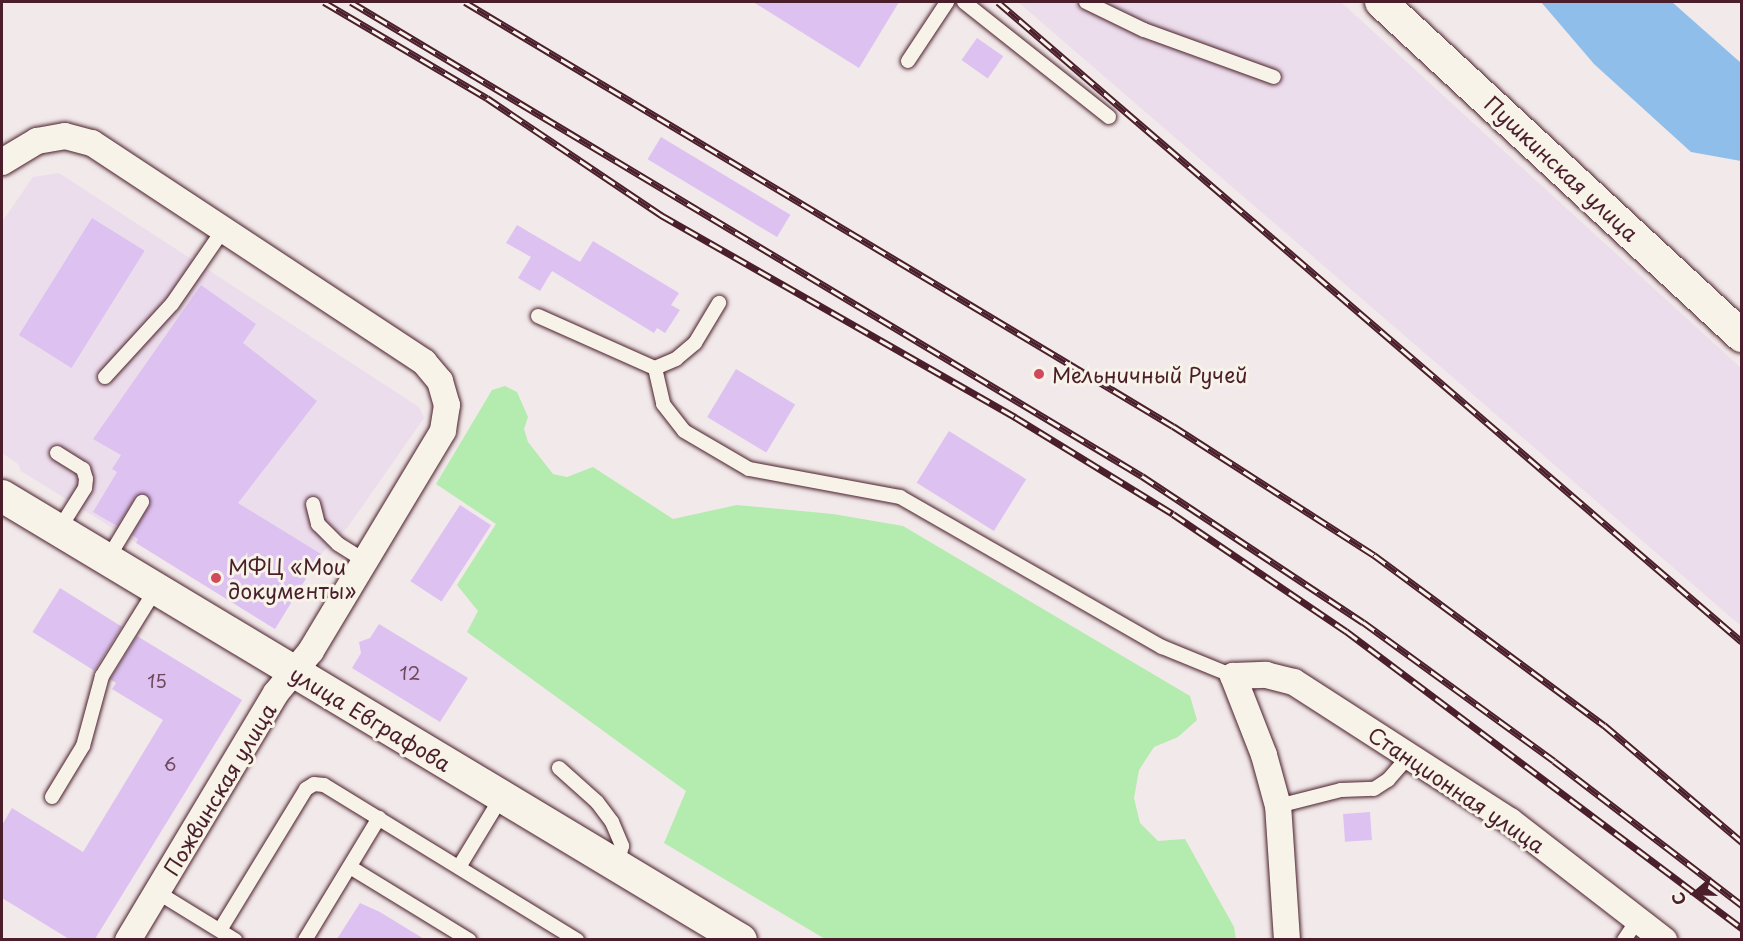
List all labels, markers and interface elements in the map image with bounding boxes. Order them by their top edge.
street label: Пушкинская улица [1480,90,1644,246]
place label: Мельничный Ручей [1052,361,1248,387]
marker: Мельничный Ручей [1030,365,1048,383]
place label: МФЦ «Мои документы» [228,553,356,603]
marker: МФЦ «Мои документы» [209,571,223,585]
street label: улица Евграфова [286,660,456,776]
house number: 12 [400,662,420,684]
house number: 15 [147,670,167,692]
street label: Пожвинская улица [157,698,281,880]
street label: Станционная улица [1364,720,1550,858]
house number: 6 [164,753,176,775]
north arrow [1665,863,1725,923]
text: С [1665,889,1691,908]

